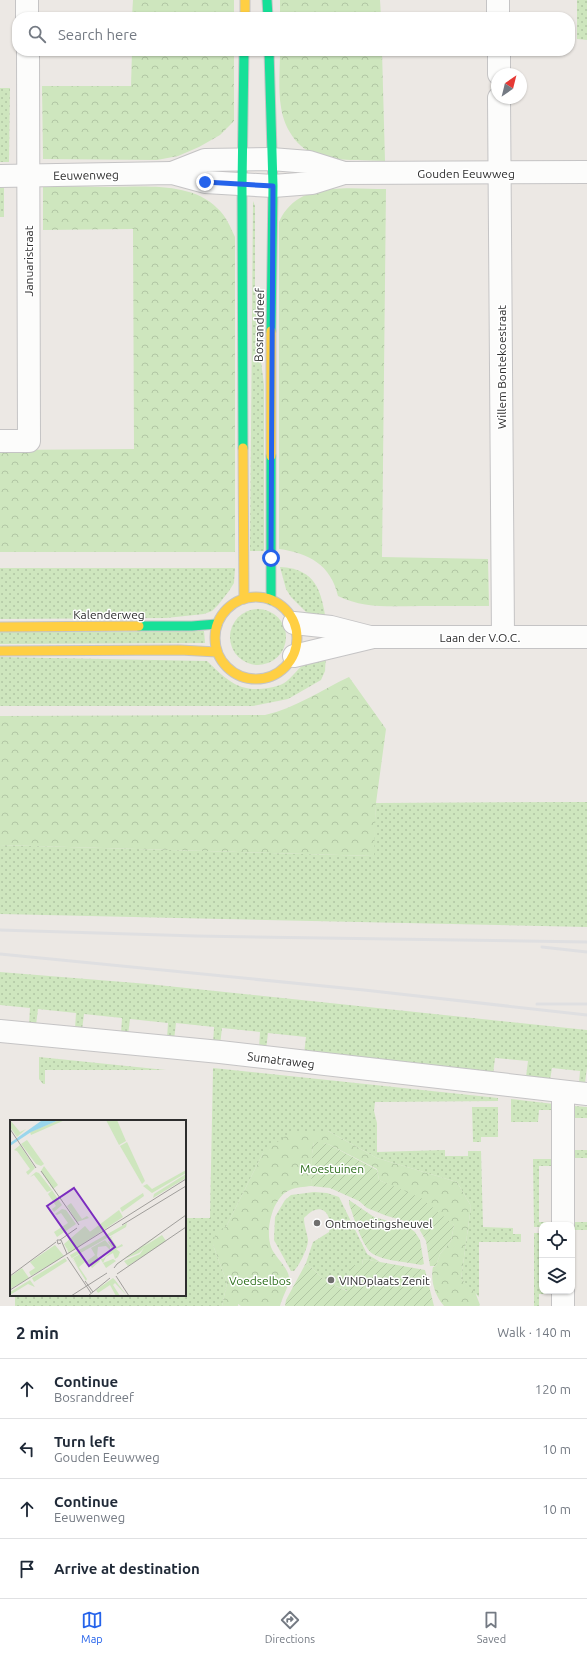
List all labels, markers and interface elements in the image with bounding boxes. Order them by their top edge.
search box [12,12,575,56]
icon: search [26,23,48,45]
text: Search here [58,26,137,43]
north arrow [491,68,527,104]
street label: Gouden Eeuwweg [417,167,515,180]
street label: Eeuwenweg [53,168,119,182]
route end [196,173,214,191]
street label: Januaristraat [22,225,35,296]
street label: Bosranddreef [252,288,266,362]
street label: Willem Bontekoestraat [495,305,508,429]
route start [262,549,280,567]
street label: Kalenderweg [73,608,145,621]
street label: Laan der V.O.C. [440,631,520,644]
street label: Sumatraweg [247,1049,315,1071]
inset map [10,1120,186,1296]
park label: Moestuinen [300,1162,364,1175]
place label: Ontmoetingsheuvel [325,1217,432,1230]
marker: Ontmoetingsheuvel [312,1218,322,1228]
map controls [539,1222,575,1294]
button: locate [539,1222,575,1258]
button: layers [539,1258,575,1294]
park label: Voedselbos [229,1274,291,1287]
place label: VINDplaats Zenit [339,1274,430,1287]
marker: VINDplaats Zenit [326,1275,336,1285]
text: 2 min [16,1323,59,1342]
text: Walk · 140 m [497,1325,571,1339]
text: Continue [54,1373,118,1390]
icon: ahead [16,1378,38,1400]
text: 120 m [535,1382,571,1396]
text: Bosranddreef [54,1390,134,1404]
text: Turn left [54,1433,115,1450]
icon: left [16,1438,38,1460]
text: 10 m [542,1442,571,1456]
text: Gouden Eeuwweg [54,1450,160,1464]
text: Continue [54,1493,118,1510]
icon: ahead [16,1498,38,1520]
text: 10 m [542,1502,571,1516]
text: Eeuwenweg [54,1510,125,1524]
icon: arrive [16,1558,38,1580]
text: Arrive at destination [54,1560,200,1577]
tab: Map [81,1609,103,1645]
tab: Directions [265,1609,315,1645]
tab: Saved [477,1609,506,1645]

